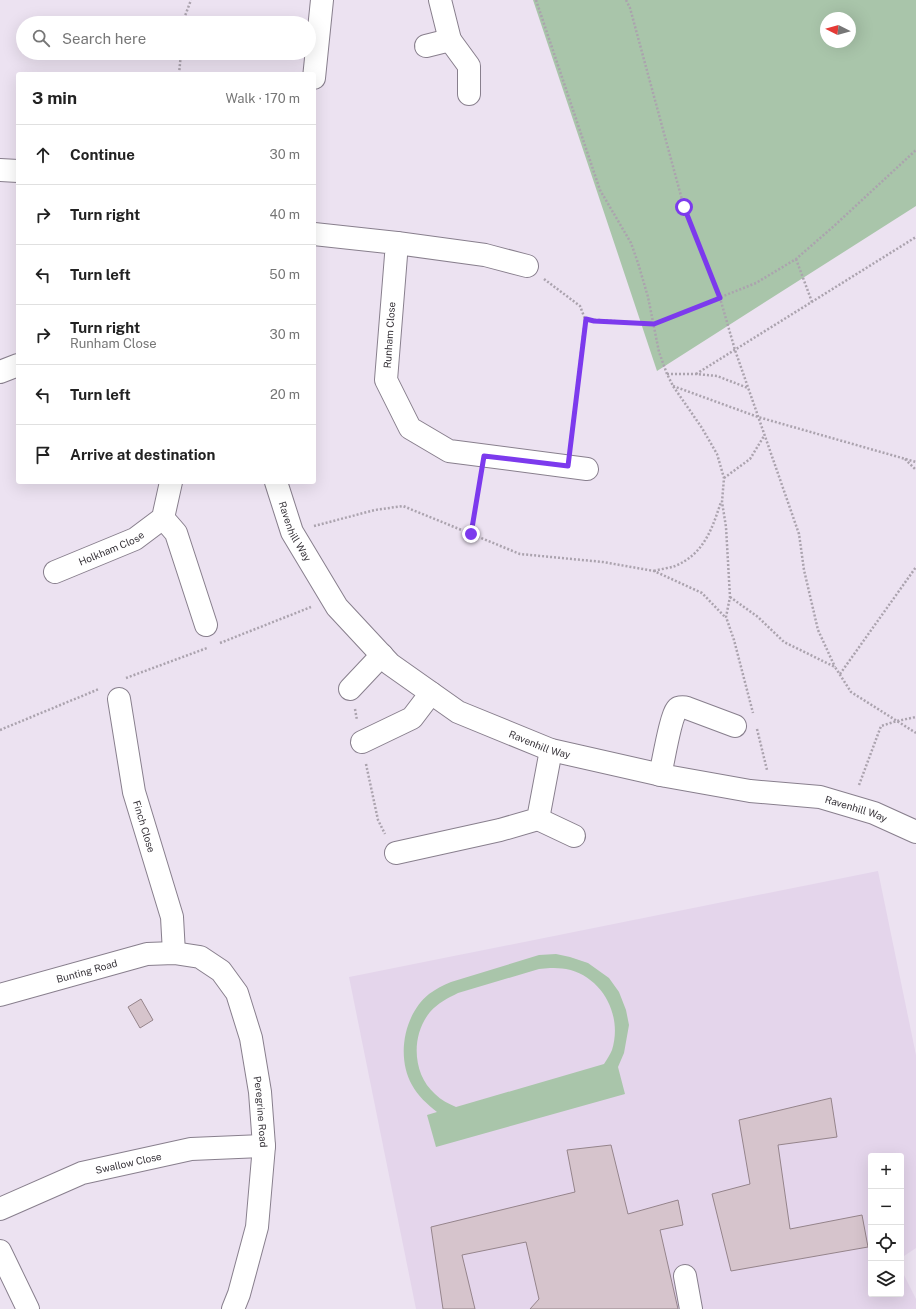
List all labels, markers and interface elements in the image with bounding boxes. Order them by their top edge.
north arrow [820,12,856,48]
search box [16,16,316,60]
icon: search [30,27,52,49]
text: Search here [62,30,146,47]
text: 3 min [32,88,77,108]
text: Walk · 170 m [225,91,300,106]
icon: ahead [32,144,54,166]
text: Continue [70,146,135,163]
text: 30 m [270,147,300,162]
route start [675,198,693,216]
icon: right [32,204,54,226]
text: Turn right [70,206,140,223]
text: 40 m [269,207,300,222]
icon: left [32,264,54,286]
text: Turn left [70,266,131,283]
text: 50 m [269,267,300,282]
street label: Runham Close [381,301,397,369]
text: Turn right [70,319,140,336]
icon: right [32,324,54,346]
text: 30 m [270,327,300,342]
text: Runham Close [70,336,157,351]
icon: left [32,384,54,406]
text: Turn left [70,386,131,403]
text: 20 m [270,387,300,402]
icon: arrive [32,444,54,466]
text: Arrive at destination [70,446,215,463]
street label: Ravenhill Way [277,500,314,564]
route end [462,525,480,543]
street label: Holkham Close [77,528,147,568]
street label: Ravenhill Way [507,727,572,760]
street label: Ravenhill Way [824,793,890,825]
street label: Finch Close [131,799,158,854]
street label: Bunting Road [55,957,119,985]
street label: Peregrine Road [251,1075,270,1148]
street label: Swallow Close [94,1150,163,1176]
map controls [868,1153,904,1297]
button: + [868,1153,904,1189]
button: − [868,1189,904,1225]
button: locate [868,1225,904,1261]
button: layers [868,1261,904,1297]

